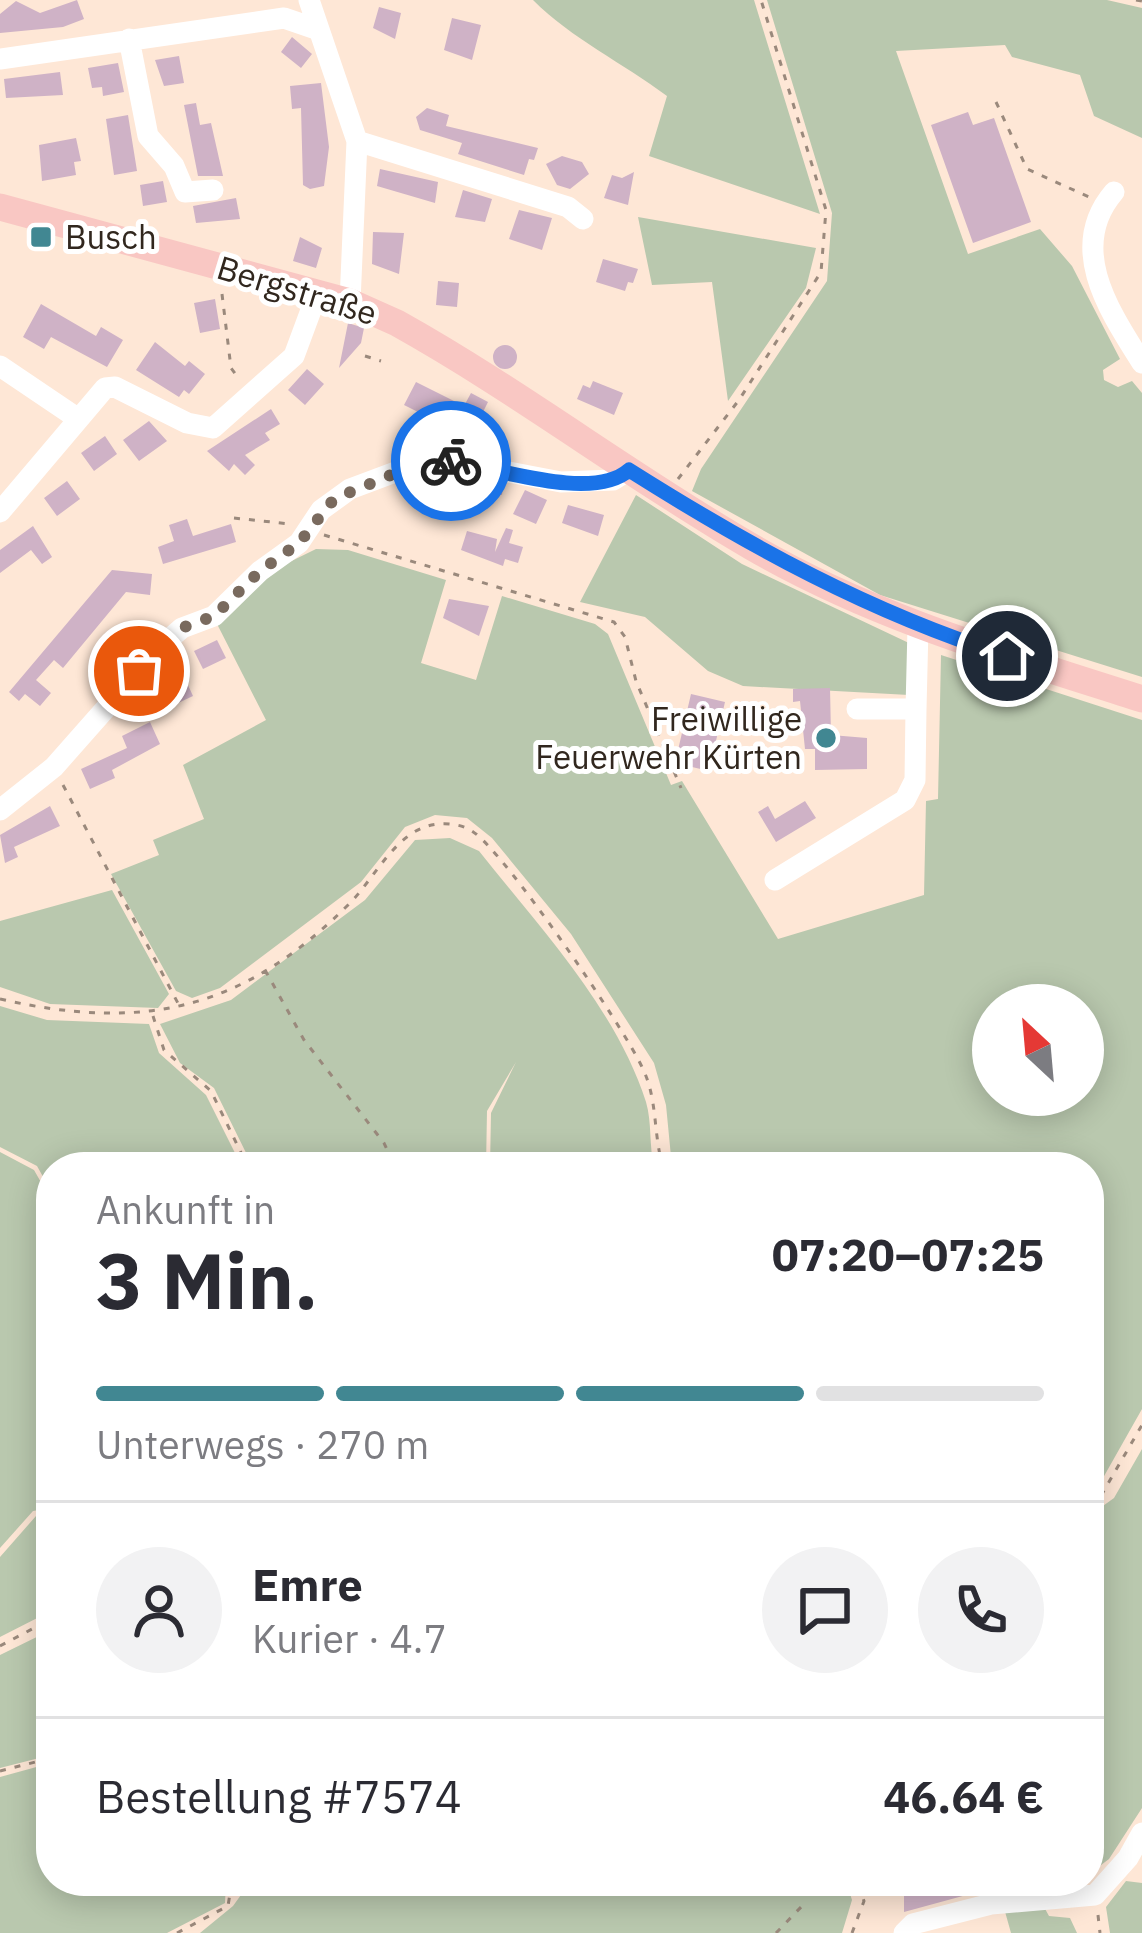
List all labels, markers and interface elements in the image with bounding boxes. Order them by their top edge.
place label: Busch [65,215,157,258]
marker: Busch [28,224,54,250]
street label: Bergstraße [212,245,382,334]
courier [391,401,511,521]
icon: bike [418,428,484,494]
pin [956,605,1058,707]
pin [88,620,190,722]
icon: home [974,623,1040,689]
icon: bag [106,638,172,704]
place label: Freiwillige Feuerwehr Kürten [535,697,802,778]
marker: Freiwillige Feuerwehr Kürten [813,725,839,751]
north arrow [972,984,1104,1116]
map controls [972,984,1104,1116]
text: Ankunft in [96,1184,275,1235]
text: 07:20–07:25 [772,1225,1044,1283]
text: 3 Min. [96,1229,318,1330]
text: Unterwegs · 270 m [96,1419,429,1470]
button: person [96,1547,222,1673]
button: chat [762,1547,888,1673]
button: phone [918,1547,1044,1673]
text: Emre [252,1555,363,1613]
text: Kurier · 4.7 [252,1613,447,1664]
text: Bestellung #7574 [96,1767,462,1825]
text: 46.64 € [883,1767,1044,1825]

